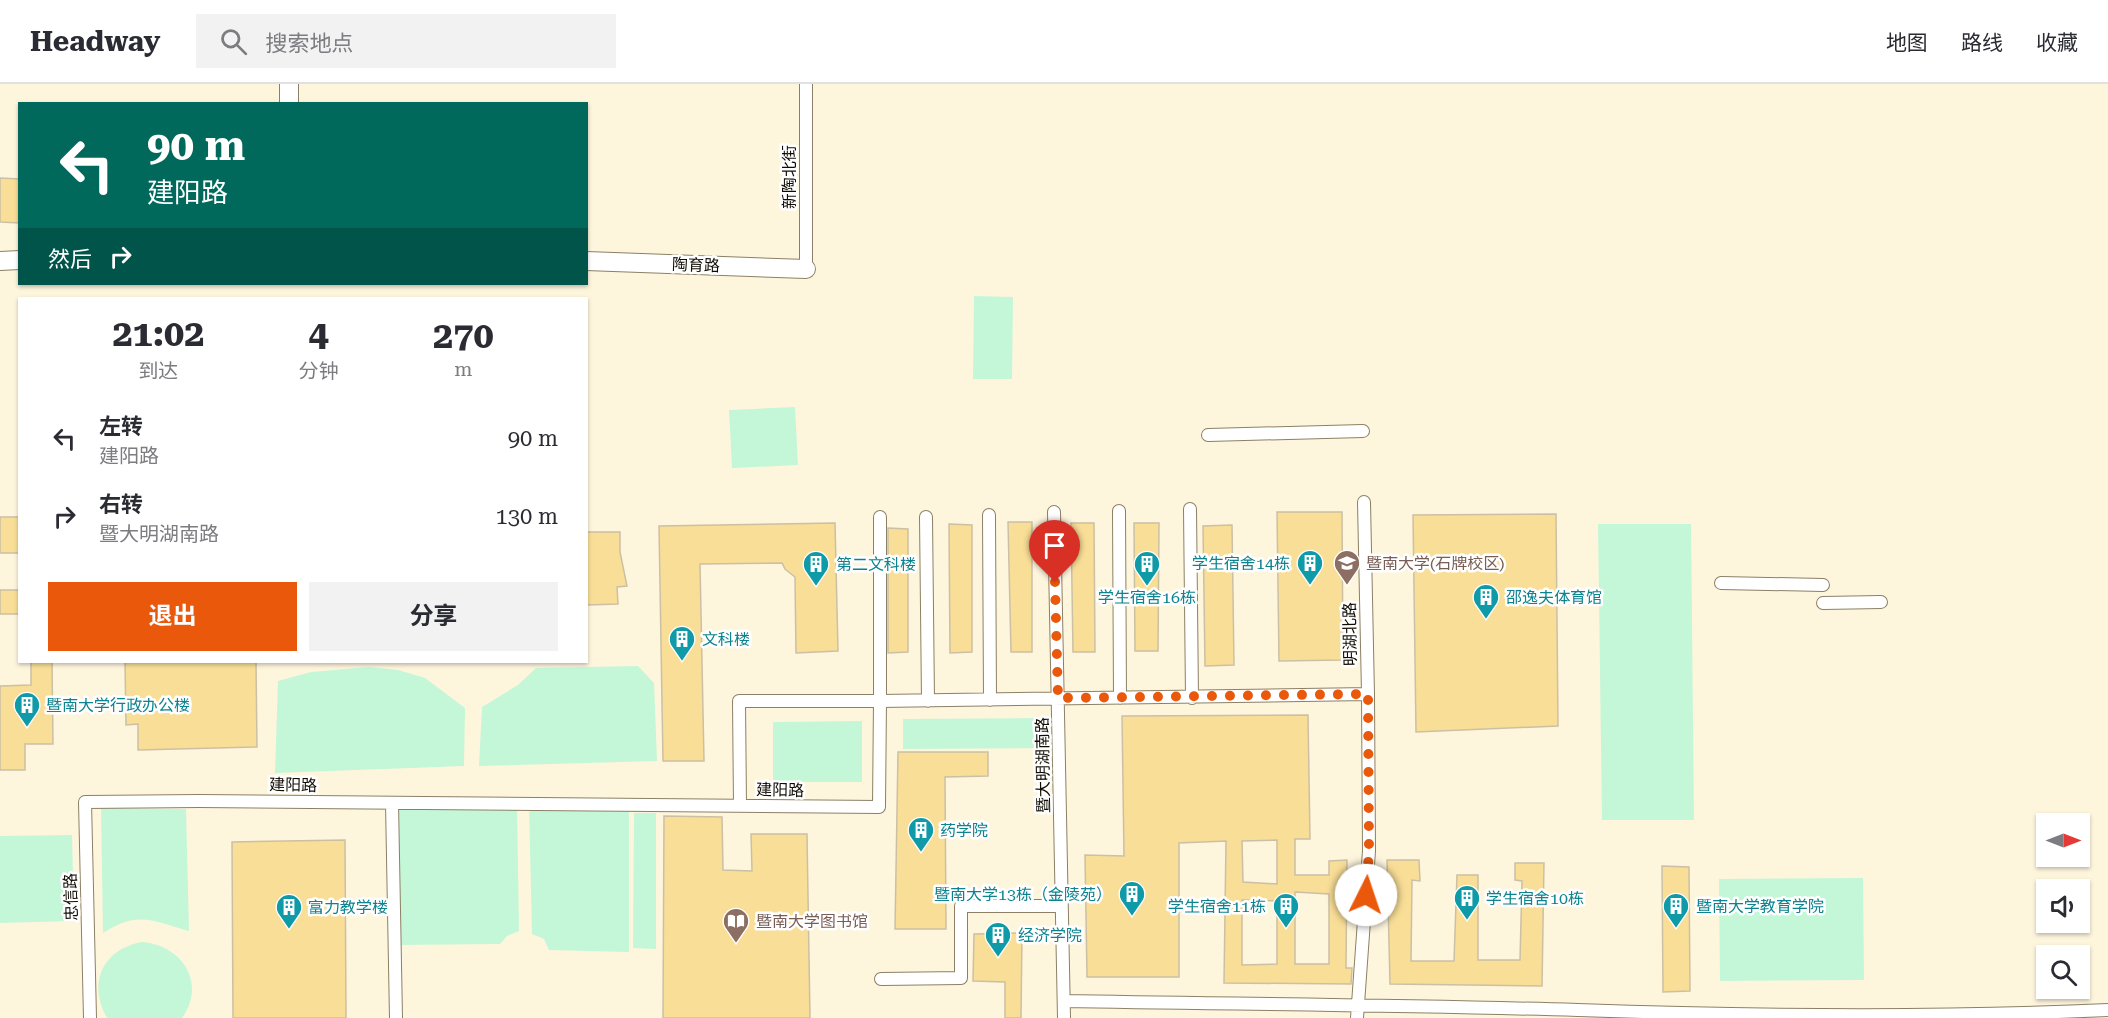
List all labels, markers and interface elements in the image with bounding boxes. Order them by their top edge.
search box [196,14,616,68]
text: Headway [30,25,160,58]
icon: search [217,25,250,58]
text: 搜索地点 [265,31,353,56]
text: 地图 [1886,31,1928,55]
text: 路线 [1961,31,2003,55]
text: 收藏 [2036,31,2078,55]
text: 90 m [147,121,245,170]
icon: left [48,126,126,204]
street label: 新陶北街 [780,145,799,209]
text: 建阳路 [147,177,228,209]
icon: right [104,240,137,273]
text: 然后 [48,247,92,272]
street label: 陶育路 [672,255,720,275]
text: 21:02 [112,313,204,355]
text: 4 [309,313,329,355]
text: 270 [433,315,494,357]
text: m [454,357,472,381]
text: 到达 [138,359,178,383]
text: 分钟 [299,359,339,383]
text: 左转 [99,414,143,439]
icon: left [48,422,81,455]
text: 90 m [508,426,558,451]
text: 建阳路 [99,444,159,468]
text: 右转 [99,492,143,517]
icon: right [48,500,81,533]
text: 130 m [495,504,558,529]
pin [1029,520,1080,582]
text: 暨大明湖南路 [99,522,219,546]
icon: arrive [1038,529,1071,562]
building icon: 学生宿舍14栋 [1295,548,1325,586]
school or university icon: 暨南大学(石牌校区) [1332,548,1362,586]
building icon: 第二文科楼 [801,549,831,587]
building icon: 学生宿舍16栋 [1132,549,1162,587]
place label: 学生宿舍14栋 [1192,554,1290,573]
place label: 暨南大学(石牌校区) [1366,554,1504,573]
place label: 第二文科楼 [836,555,916,574]
button: 退出 [48,582,297,651]
button: 分享 [309,582,558,651]
building icon: 邵逸夫体育馆 [1471,582,1501,620]
place label: 学生宿舍16栋 [1098,588,1196,607]
place label: 邵逸夫体育馆 [1506,588,1602,607]
street label: 明湖北路 [1340,602,1360,666]
building icon: 文科楼 [667,624,697,662]
place label: 文科楼 [702,630,750,649]
building icon: 暨南大学行政办公楼 [12,690,42,728]
place label: 暨南大学行政办公楼 [46,696,190,715]
street label: 暨大明湖南路 [1033,717,1053,813]
street label: 建阳路 [269,775,317,795]
street label: 建阳路 [756,780,804,800]
north arrow [2036,813,2090,867]
map controls [2036,813,2090,999]
building icon: 药学院 [906,815,936,853]
place label: 药学院 [940,821,988,840]
position arrow [1334,863,1398,927]
street label: 忠信路 [61,873,81,921]
building icon: 暨南大学13栋（金陵苑） [1117,879,1147,917]
button: sound [2036,879,2090,933]
building icon: 学生宿舍10栋 [1452,883,1482,921]
place label: 暨南大学13栋（金陵苑） [934,885,1112,904]
place label: 学生宿舍10栋 [1486,889,1584,908]
building icon: 学生宿舍11栋 [1271,891,1301,929]
building icon: 暨南大学教育学院 [1661,891,1691,929]
building icon: 富力教学楼 [274,892,304,930]
place label: 学生宿舍11栋 [1168,897,1266,916]
place label: 暨南大学教育学院 [1696,897,1824,916]
place label: 富力教学楼 [308,898,388,917]
library icon: 暨南大学图书馆 [721,906,751,944]
place label: 暨南大学图书馆 [756,912,868,931]
building icon: 经济学院 [983,920,1013,958]
place label: 经济学院 [1018,926,1082,945]
button: search [2036,945,2090,999]

